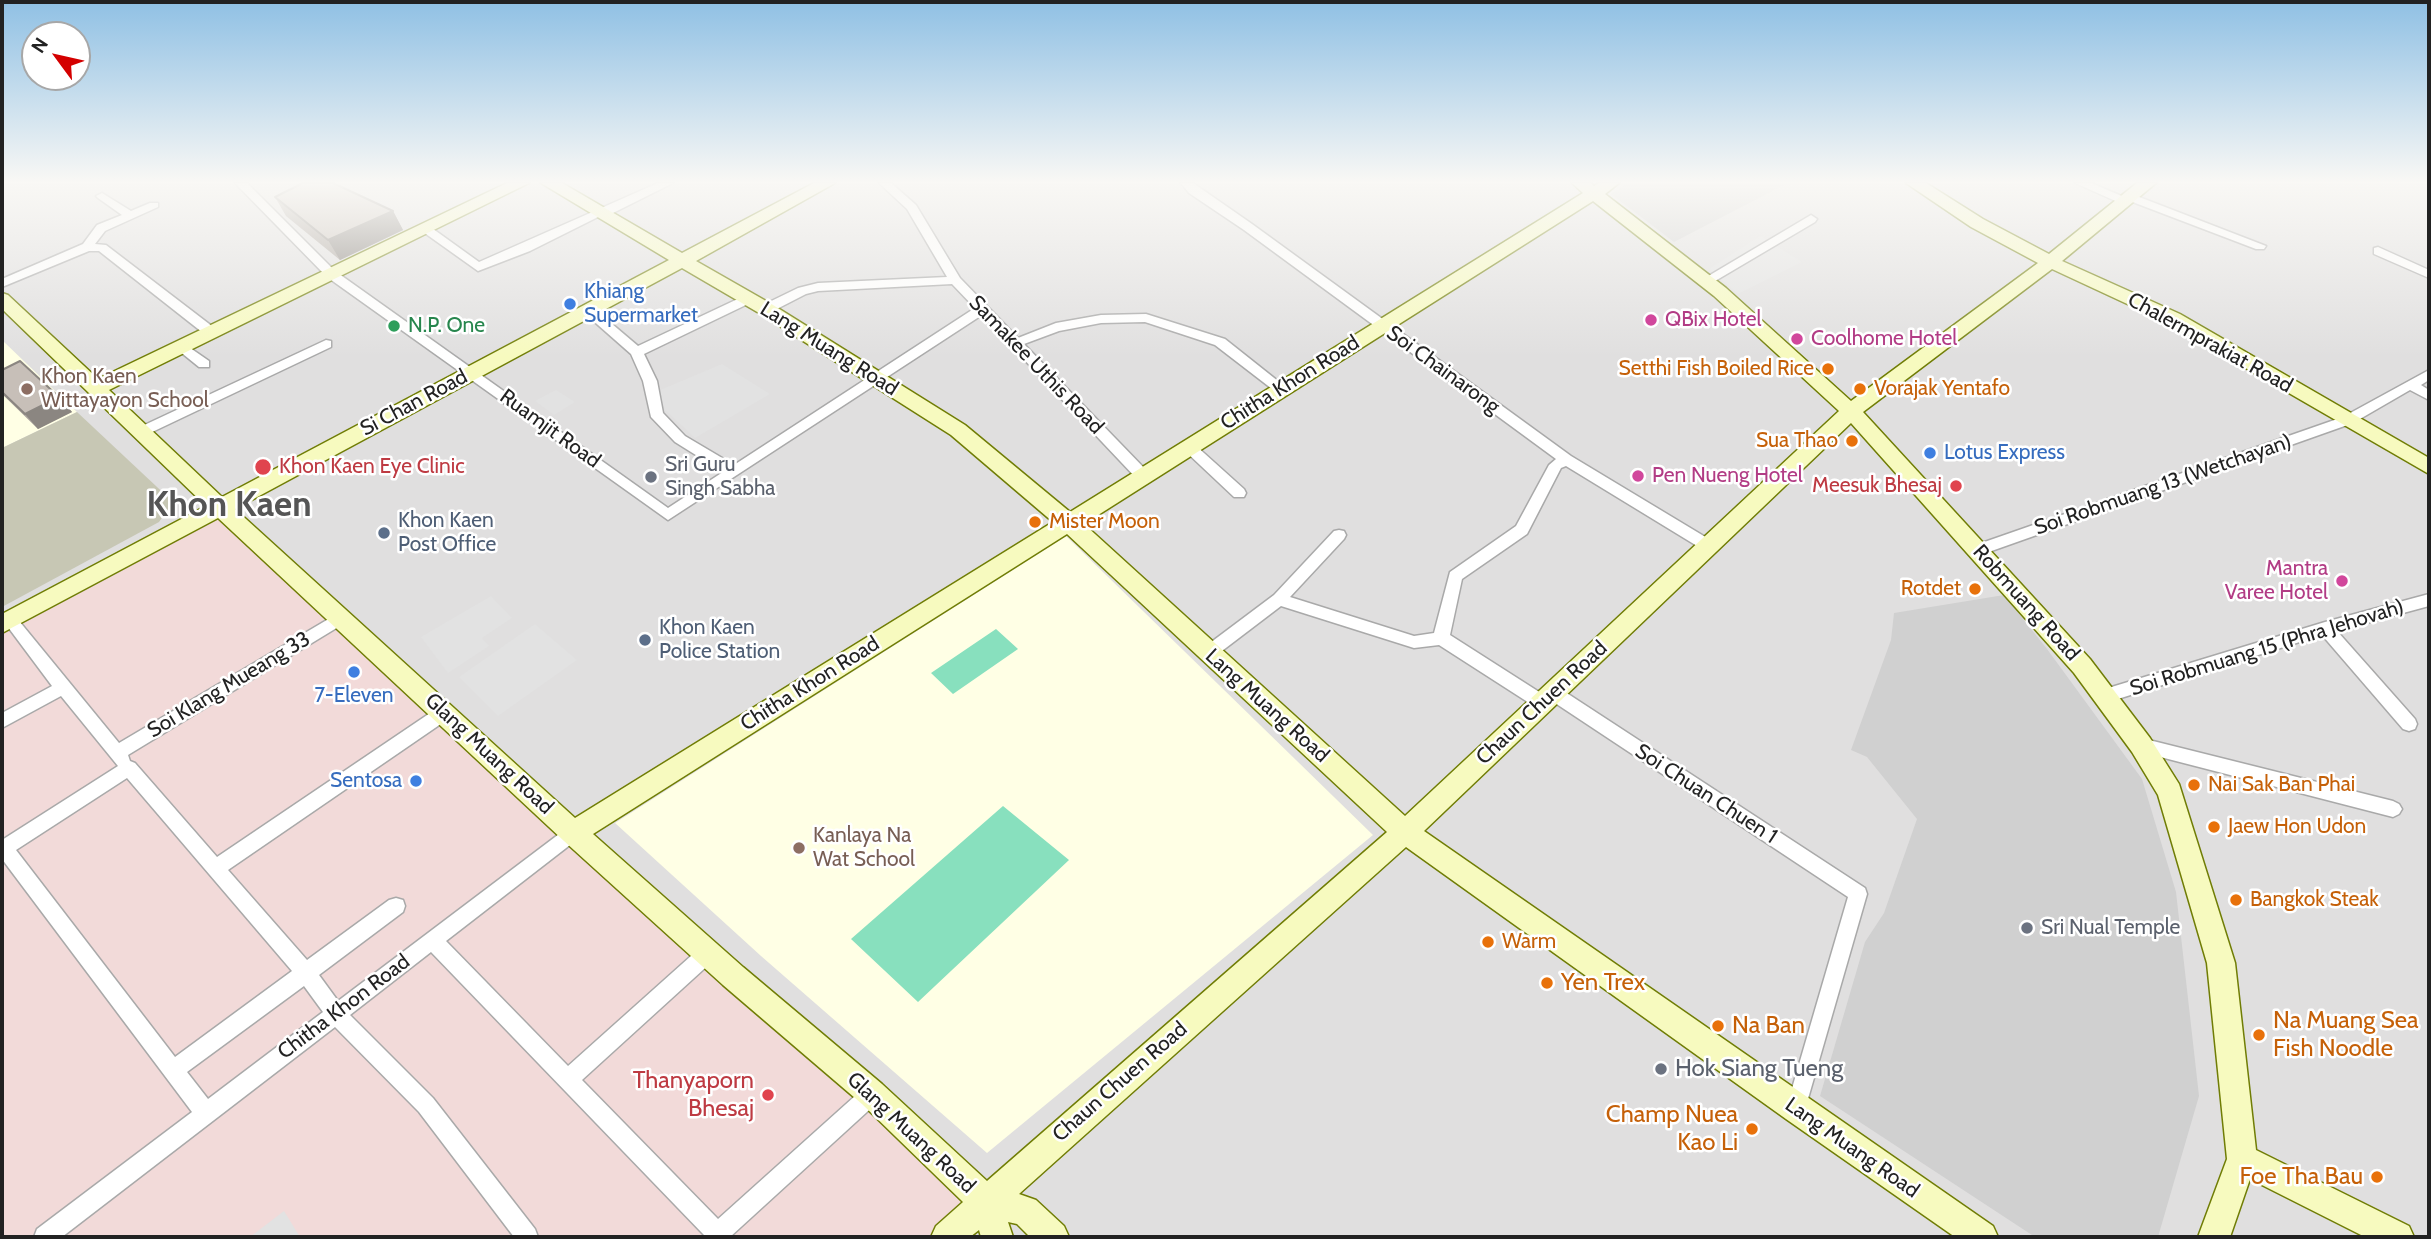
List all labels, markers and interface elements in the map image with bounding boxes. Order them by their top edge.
north arrow [21,21,91,91]
text: N [26,33,53,57]
place label: Khiang Supermarket [584,279,698,329]
street label: Chalermprakiat Road [2123,287,2297,399]
street label: Samakee Uthis Road [963,290,1109,440]
marker: Khiang Supermarket [562,296,578,312]
street label: Lang Muang Road [755,296,903,402]
place label: QBix Hotel [1665,307,1761,333]
marker: QBix Hotel [1643,312,1659,328]
place label: N.P. One [408,313,485,339]
marker: N.P. One [386,318,402,334]
street label: Soi Chainarong [1381,320,1505,420]
place label: Coolhome Hotel [1811,326,1957,352]
street label: Chitha Khon Road [1216,330,1364,436]
marker: Coolhome Hotel [1789,331,1805,347]
place label: Setthi Fish Boiled Rice [1619,356,1814,382]
marker: Setthi Fish Boiled Rice [1820,361,1836,377]
place label: Khon Kaen Wittayayon School [41,364,209,414]
street label: Si Chan Road [356,364,472,442]
place label: Vorajak Yentafo [1874,376,2010,402]
marker: Khon Kaen Wittayayon School [19,381,35,397]
marker: Vorajak Yentafo [1852,381,1868,397]
street label: Ruamjit Road [495,384,605,474]
place label: Sua Thao [1756,428,1838,454]
street label: Soi Robmuang 13 (Wetchayan) [2031,429,2295,541]
marker: Sua Thao [1844,433,1860,449]
place label: Lotus Express [1944,440,2065,466]
marker: Lotus Express [1922,445,1938,461]
place label: Sri Guru Singh Sabha [665,452,775,502]
place label: Khon Kaen Eye Clinic [279,454,465,480]
marker: Khon Kaen Eye Clinic [253,457,273,477]
place label: Pen Nueng Hotel [1652,463,1803,489]
marker: Pen Nueng Hotel [1630,468,1646,484]
marker: Sri Guru Singh Sabha [643,469,659,485]
place label: Meesuk Bhesaj [1812,473,1942,499]
marker: Meesuk Bhesaj [1948,478,1964,494]
district label: Khon Kaen [147,485,311,527]
place label: Khon Kaen Post Office [398,508,496,558]
place label: Mister Moon [1049,509,1160,535]
marker: Mister Moon [1027,514,1043,530]
marker: Khon Kaen Post Office [376,525,392,541]
street label: Robmuang Road [1967,540,2085,666]
place label: Mantra Varee Hotel [2225,556,2328,606]
marker: Mantra Varee Hotel [2334,573,2350,589]
place label: Rotdet [1901,576,1961,602]
marker: Rotdet [1967,581,1983,597]
street label: Soi Robmuang 15 (Phra Jehovah) [2127,594,2407,702]
place label: Khon Kaen Police Station [659,615,780,665]
street label: Soi Klang Mueang 33 [143,627,315,743]
street label: Chitha Khon Road [736,631,884,737]
marker: Khon Kaen Police Station [637,632,653,648]
street label: Chaun Chuen Road [1471,636,1613,770]
street label: Lang Muang Road [1200,644,1334,768]
marker: 7-Eleven [346,664,362,680]
place label: 7-Eleven [315,683,393,709]
street label: Glang Muang Road [420,688,558,820]
street label: Soi Chuan Chuen 1 [1630,739,1782,849]
place label: Sentosa [330,768,402,794]
place label: Nai Sak Ban Phai [2208,772,2355,798]
marker: Sentosa [408,773,424,789]
marker: Nai Sak Ban Phai [2186,777,2202,793]
place label: Jaew Hon Udon [2228,814,2366,840]
marker: Jaew Hon Udon [2206,819,2222,835]
place label: Kanlaya Na Wat School [813,823,915,873]
marker: Kanlaya Na Wat School [791,840,807,856]
place label: Bangkok Steak [2250,887,2379,913]
marker: Bangkok Steak [2228,892,2244,908]
place label: Sri Nual Temple [2041,915,2180,941]
marker: Sri Nual Temple [2019,920,2035,936]
place label: Warm [1502,929,1556,955]
marker: Warm [1480,934,1496,950]
street label: Chitha Khon Road [273,949,415,1065]
place label: Yen Trex [1561,969,1645,997]
marker: Yen Trex [1539,975,1555,991]
place label: Na Muang Sea Fish Noodle [2273,1007,2418,1063]
place label: Na Ban [1732,1012,1805,1040]
street label: Chaun Chuen Road [1048,1017,1192,1147]
marker: Na Ban [1710,1018,1726,1034]
marker: Na Muang Sea Fish Noodle [2251,1027,2267,1043]
place label: Hok Siang Tueng [1675,1055,1843,1083]
marker: Hok Siang Tueng [1653,1061,1669,1077]
place label: Thanyaporn Bhesaj [633,1067,754,1123]
street label: Glang Muang Road [842,1067,980,1199]
marker: Thanyaporn Bhesaj [760,1087,776,1103]
street label: Lang Muang Road [1780,1092,1924,1204]
place label: Champ Nuea Kao Li [1606,1101,1738,1157]
marker: Champ Nuea Kao Li [1744,1121,1760,1137]
place label: Foe Tha Bau [2240,1163,2363,1191]
marker: Foe Tha Bau [2369,1169,2385,1185]

